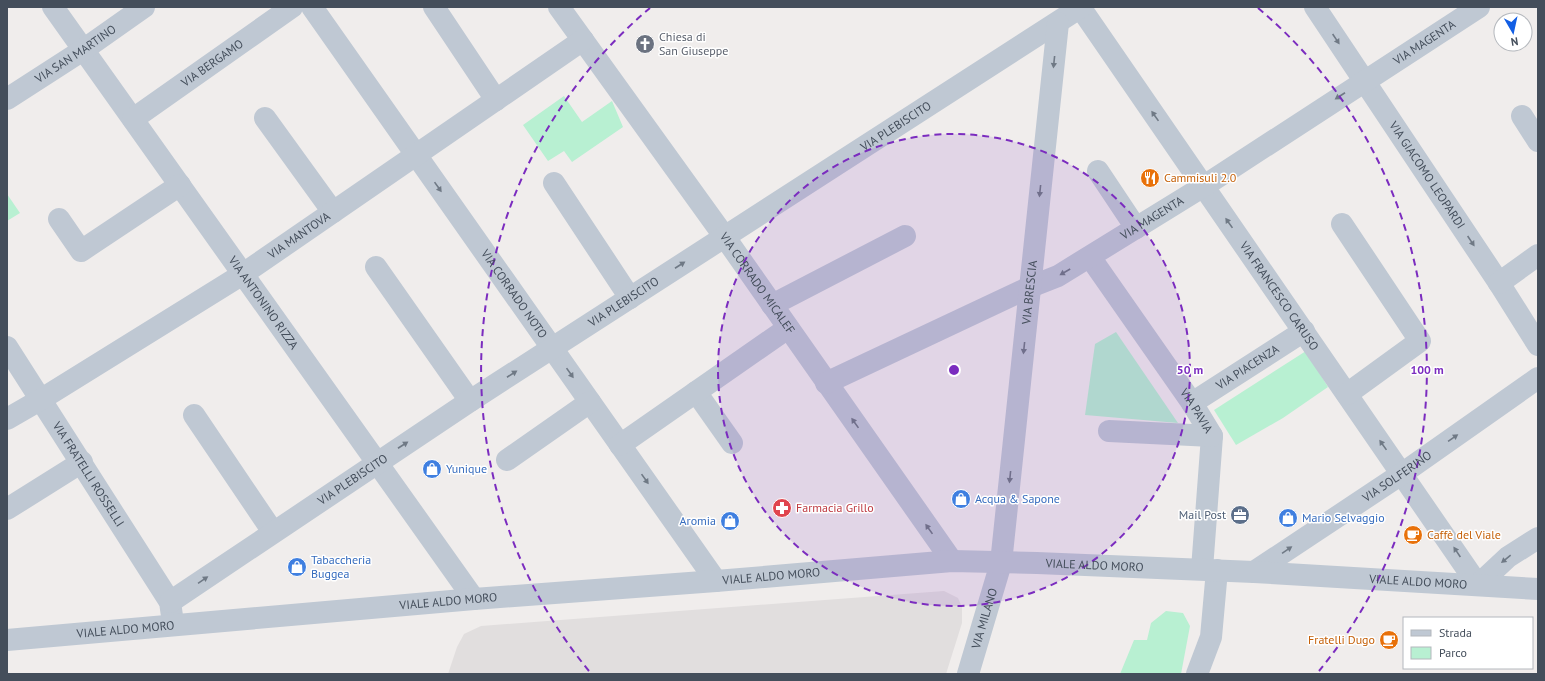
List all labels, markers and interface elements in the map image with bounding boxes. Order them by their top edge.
north arrow [1493,12,1533,52]
street label: VIA MAGENTA [1389,16,1458,68]
street label: VIA SAN MARTINO [31,21,119,87]
place label: Chiesa di San Giuseppe [659,29,728,58]
church icon: Chiesa di San Giuseppe [634,33,656,55]
one-way arrow [1332,34,1340,45]
text: N [1510,34,1519,49]
street label: VIA BERGAMO [177,36,246,90]
one-way arrow [1051,56,1057,68]
one-way arrow [1334,93,1346,100]
street label: VIA PLEBISCITO [857,98,934,155]
one-way arrow [1151,111,1159,122]
street label: VIA GIACOMO LEOPARDI [1386,117,1469,231]
restaurant icon: Cammisuli 2.0 [1139,167,1161,189]
place label: Cammisuli 2.0 [1164,170,1237,185]
one-way arrow [434,181,443,192]
one-way arrow [1037,185,1044,197]
street label: VIA MAGENTA [1117,193,1186,243]
street label: VIA MANTOVA [264,208,333,262]
one-way arrow [1225,218,1233,228]
street label: VIA CORRADO MICALEF [716,229,798,337]
one-way arrow [1467,235,1474,247]
street label: VIA FRANCESCO CARUSO [1236,238,1322,353]
street label: VIA CORRADO NOTO [477,246,551,341]
street label: VIA ANTONINO RIZZA [225,252,302,352]
street label: VIA BRESCIA [1018,259,1040,326]
one-way arrow [675,261,685,269]
one-way arrow [1059,268,1071,275]
street label: VIA PLEBISCITO [584,273,662,330]
street label: VIA PIACENZA [1212,341,1281,393]
one-way arrow [1020,342,1027,354]
text: 50 m [1177,362,1203,377]
text: 100 m [1410,362,1444,377]
centre of rings [947,363,961,377]
one-way arrow [566,368,574,379]
one-way arrow [507,370,517,378]
street label: VIA PAVIA [1177,384,1216,436]
street label: VIA FRATELLI ROSSELLI [49,418,128,529]
one-way arrow [851,418,859,428]
one-way arrow [1447,434,1458,442]
one-way arrow [1379,440,1387,451]
one-way arrow [398,441,408,449]
street label: VIA SOLFERINO [1358,447,1434,505]
street label: VIA PLEBISCITO [314,450,390,508]
shop icon: Yunique [421,458,443,480]
place label: Yunique [446,461,487,476]
one-way arrow [1007,471,1013,483]
one-way arrow [641,474,649,485]
shop icon: Acqua & Sapone [950,488,972,510]
place label: Acqua & Sapone [975,491,1060,506]
pharmacy icon: Farmacia Grillo [771,497,793,519]
place label: Farmacia Grillo [796,500,874,515]
office icon: Mail Post [1229,504,1251,526]
place label: Mail Post [1179,507,1226,522]
shop icon: Mario Selvaggio [1277,507,1299,529]
shop icon: Aromia [719,510,741,532]
place label: Mario Selvaggio [1302,510,1385,525]
place label: Aromia [680,513,716,528]
one-way arrow [925,524,933,535]
cafe icon: Caffè del Viale [1402,524,1424,546]
place label: Caffè del Viale [1427,527,1501,542]
one-way arrow [1282,546,1292,554]
one-way arrow [1453,547,1460,558]
place label: Tabaccheria Buggea [311,552,371,581]
street label: VIALE ALDO MORO [1044,555,1144,574]
one-way arrow [1501,555,1512,563]
shop icon: Tabaccheria Buggea [286,556,308,578]
street label: VIALE ALDO MORO [721,564,821,588]
street label: VIALE ALDO MORO [1368,571,1468,592]
one-way arrow [198,576,208,584]
street label: VIA MILANO [968,586,1000,651]
street label: VIALE ALDO MORO [398,589,498,613]
street label: VIALE ALDO MORO [75,617,175,641]
legend [1403,617,1533,669]
text: Strada [1439,625,1472,640]
cafe icon: Fratelli Dugo [1378,629,1400,651]
place label: Fratelli Dugo [1308,632,1375,647]
text: Parco [1439,645,1467,660]

